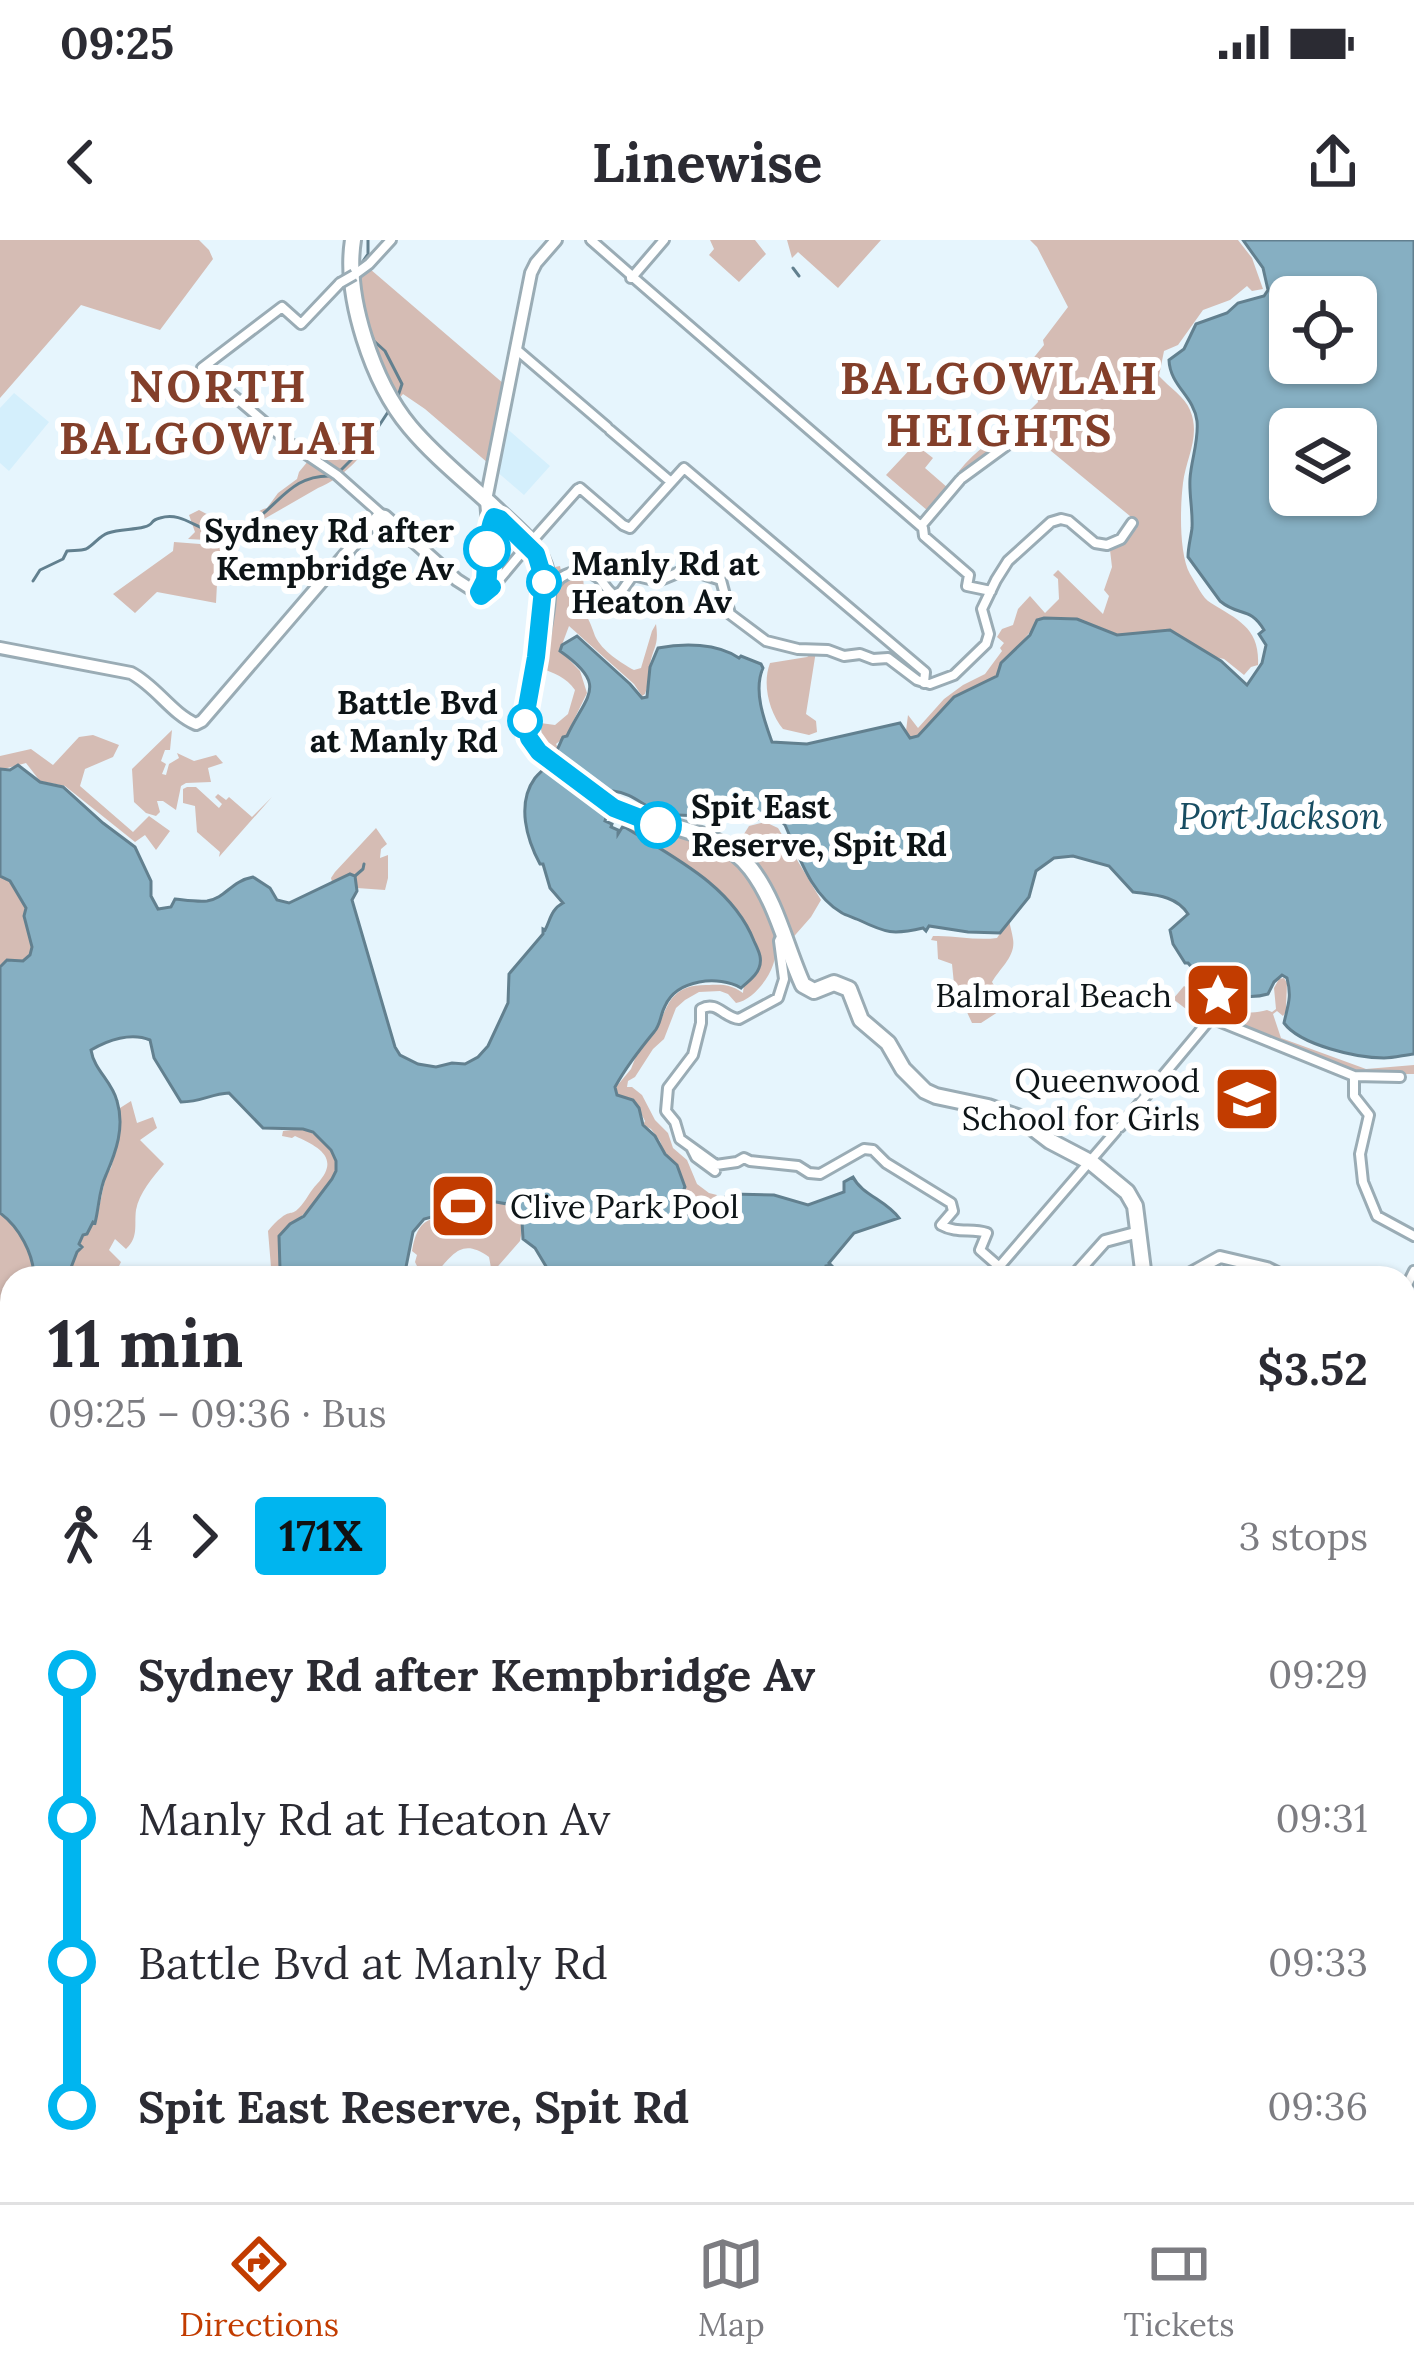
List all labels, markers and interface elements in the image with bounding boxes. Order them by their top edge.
text: 09:25 [60,14,174,71]
text: Linewise [592,128,822,197]
icon: back [48,129,114,195]
icon: share [1300,129,1366,195]
map controls [1269,276,1377,516]
button: locate [1269,276,1377,384]
district label: BALGOWLAH HEIGHTS [840,349,1160,458]
district label: NORTH BALGOWLAH [59,357,379,466]
button: layers [1269,408,1377,516]
place label: Sydney Rd after Kempbridge Av [204,509,454,589]
marker: Sydney Rd after Kempbridge Av [465,527,509,571]
place label: Manly Rd at Heaton Av [571,542,761,622]
marker: Manly Rd at Heaton Av [528,566,560,598]
place label: Battle Bvd at Manly Rd [310,681,498,761]
marker: Battle Bvd at Manly Rd [509,705,541,737]
place label: Spit East Reserve, Spit Rd [691,785,947,865]
water label: Port Jackson [1178,793,1382,839]
marker: Spit East Reserve, Spit Rd [636,803,680,847]
place icon: Balmoral Beach [1183,960,1253,1030]
place label: Balmoral Beach [935,974,1172,1016]
place label: Queenwood School for Girls [962,1059,1200,1139]
school or university icon: Queenwood School for Girls [1212,1064,1282,1134]
sports icon: Clive Park Pool [428,1171,498,1241]
place label: Clive Park Pool [510,1185,739,1227]
text: 11 min [48,1301,243,1385]
text: $3.52 [1258,1340,1368,1397]
text: 09:25 – 09:36 · Bus [48,1388,387,1438]
icon: walk [48,1503,114,1569]
icon: forward [171,1503,237,1569]
text: 171X [279,1509,362,1563]
text: 4 [132,1511,153,1561]
text: 3 stops [1239,1511,1368,1561]
text: Sydney Rd after Kempbridge Av [138,1646,815,1703]
text: 09:29 [1268,1649,1368,1699]
text: Manly Rd at Heaton Av [138,1790,611,1847]
text: 09:31 [1276,1793,1368,1843]
text: Battle Bvd at Manly Rd [138,1934,608,1991]
text: 09:33 [1268,1937,1368,1987]
text: Spit East Reserve, Spit Rd [138,2078,689,2135]
text: 09:36 [1267,2081,1368,2131]
tab: Directions [179,2231,339,2345]
tab: Map [698,2231,765,2345]
tab: Tickets [1123,2231,1235,2345]

